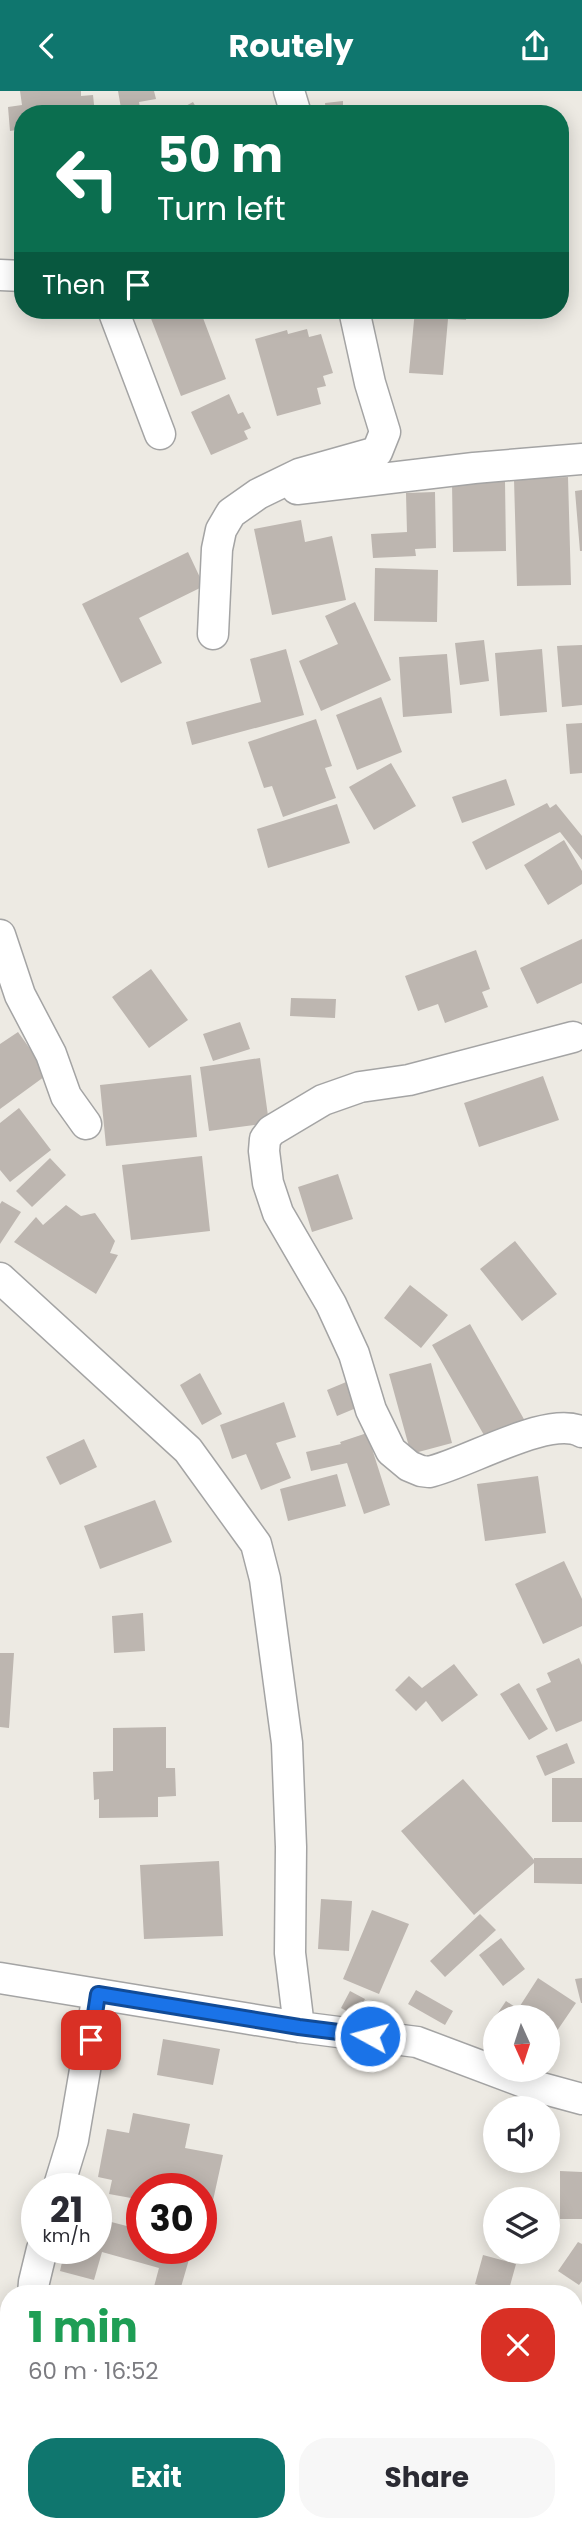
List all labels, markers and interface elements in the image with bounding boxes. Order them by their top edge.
text: Routely [228,23,354,68]
icon: back [28,27,66,65]
icon: share [516,27,554,65]
text: 50 m [157,121,283,189]
icon: left [42,133,133,224]
text: Turn left [157,186,286,231]
icon: arrive [119,266,157,304]
text: Then [42,267,105,303]
position arrow [333,1999,407,2073]
north arrow [483,2005,560,2083]
map controls [483,2005,560,2264]
pin [61,2010,121,2070]
icon: arrive [72,2021,110,2059]
button: sound [483,2096,560,2173]
speed limit sign: 30 [126,2173,217,2264]
text: 21 [50,2185,83,2234]
button: layers [483,2187,560,2264]
text: km/h [43,2223,90,2248]
text: 1 min [28,2298,138,2357]
button: close [481,2308,555,2382]
text: 60 m · 16:52 [28,2355,159,2387]
button: Exit [28,2438,285,2518]
button: Share [299,2438,555,2518]

